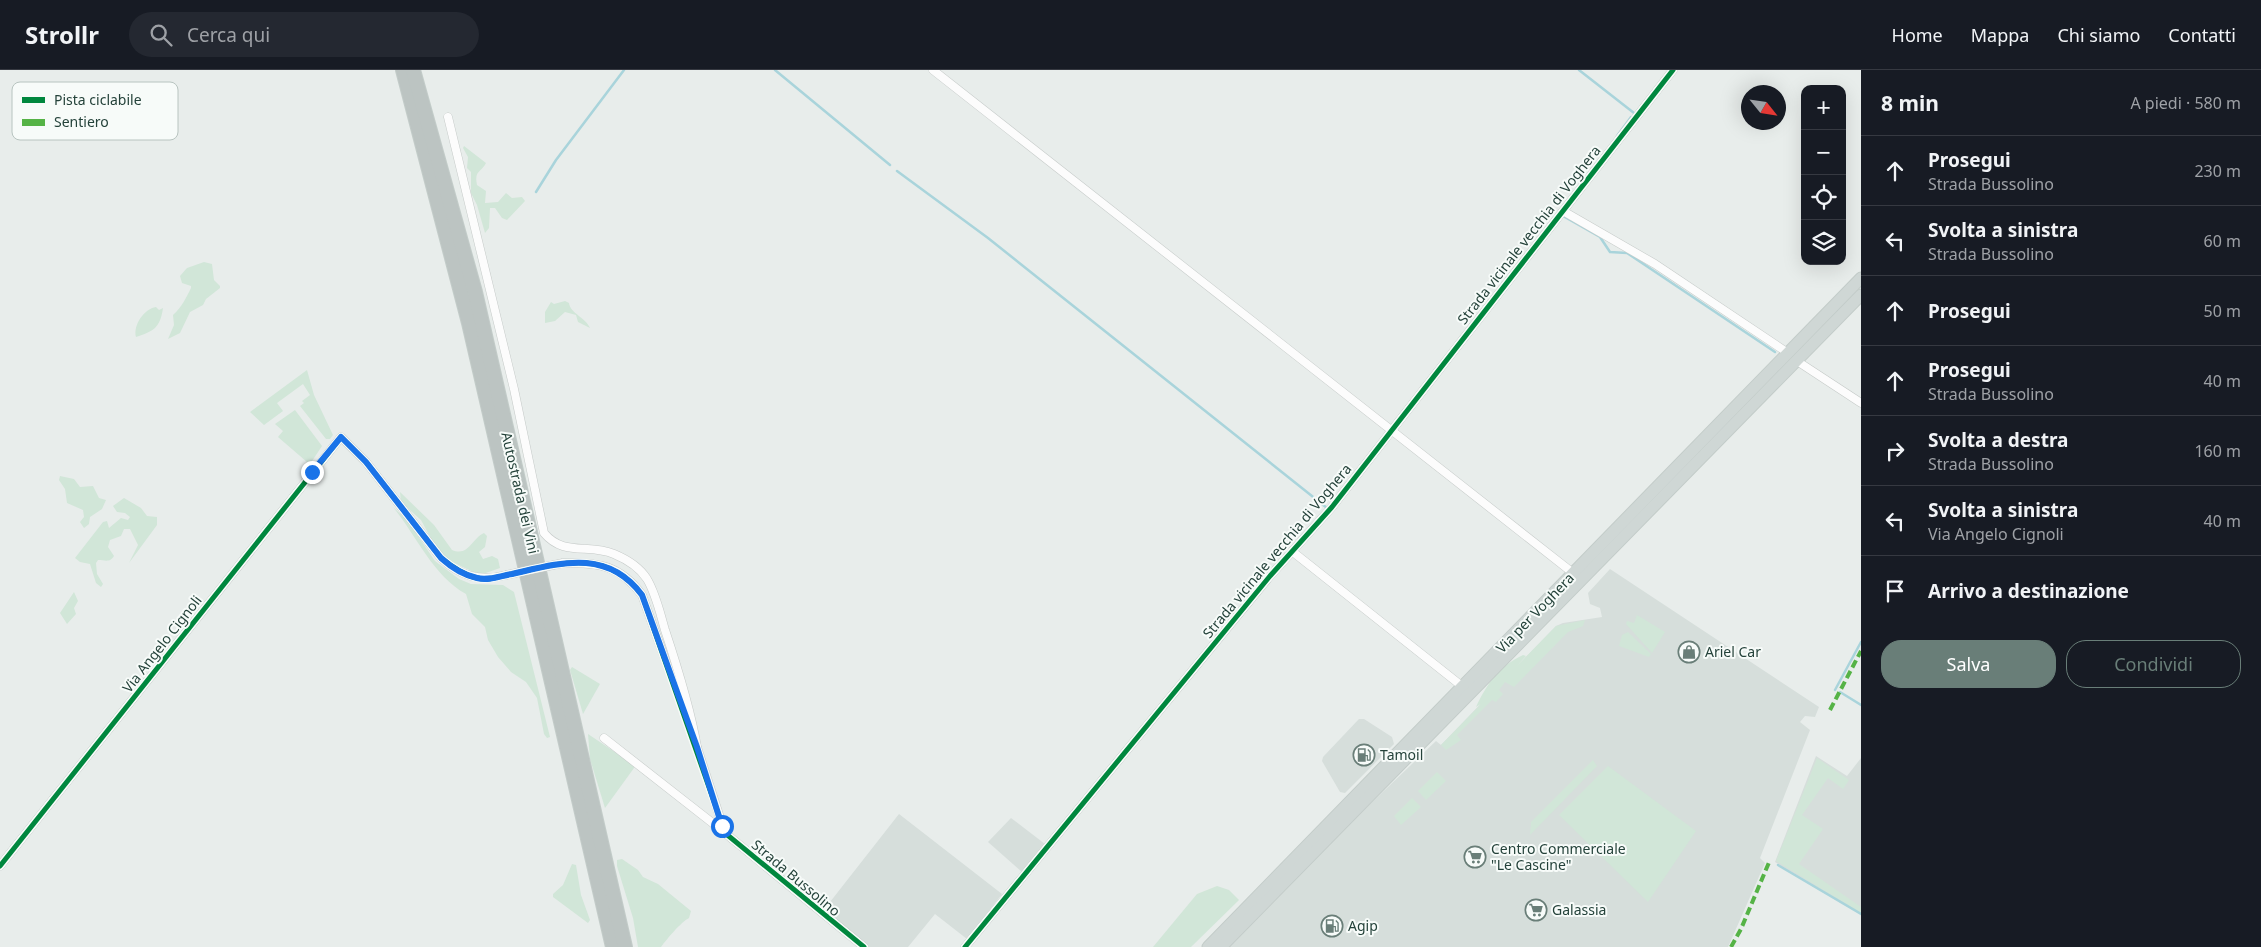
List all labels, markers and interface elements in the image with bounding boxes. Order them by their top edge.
search box [129,12,479,57]
text: Strollr [25,18,99,51]
icon: search [147,21,175,49]
text: Cerca qui [187,22,270,48]
text: Home [1892,23,1943,47]
text: Mappa [1971,23,2029,47]
text: Chi siamo [2057,23,2140,47]
text: Contatti [2168,23,2236,47]
legend [12,82,178,140]
north arrow [1741,85,1786,130]
map controls [1801,85,1846,265]
button: + [1801,85,1846,130]
text: 8 min [1881,89,1939,117]
text: Pista ciclabile [54,90,142,109]
text: A piedi · 580 m [2130,92,2241,114]
text: Sentiero [54,112,109,131]
button: − [1801,130,1846,175]
street label: Strada vicinale vecchia di Voghera [1453,141,1604,328]
text: Prosegui [1928,147,2011,173]
icon: ahead [1881,157,1909,185]
text: 230 m [2194,160,2241,182]
text: Strada Bussolino [1928,173,2054,195]
button: locate [1801,175,1846,220]
text: Svolta a sinistra [1928,217,2078,243]
button: layers [1801,220,1846,265]
icon: left [1881,227,1909,255]
text: 60 m [2204,230,2241,252]
text: Strada Bussolino [1928,243,2054,265]
icon: ahead [1881,297,1909,325]
text: Prosegui [1928,298,2011,324]
text: 50 m [2204,300,2241,322]
text: Prosegui [1928,357,2011,383]
icon: ahead [1881,367,1909,395]
text: 40 m [2204,370,2241,392]
text: Strada Bussolino [1928,383,2054,405]
text: Svolta a destra [1928,427,2068,453]
street label: Autostrada dei Vini [497,430,544,556]
icon: right [1881,437,1909,465]
text: 160 m [2194,440,2241,462]
text: Strada Bussolino [1928,453,2054,475]
street label: Strada vicinale vecchia di Voghera [1198,460,1355,642]
route end [301,461,324,484]
text: Svolta a sinistra [1928,497,2078,523]
icon: left [1881,507,1909,535]
text: 40 m [2204,510,2241,532]
text: Via Angelo Cignoli [1928,523,2064,545]
street label: Via per Voghera [1491,568,1578,657]
icon: arrive [1881,577,1909,605]
text: Arrivo a destinazione [1928,578,2129,604]
street label: Via Angelo Cignoli [118,591,206,696]
shop icon: Ariel Car [1677,640,1701,664]
button: Salva [1881,640,2056,688]
button: Condividi [2066,640,2241,688]
place label: Ariel Car [1705,642,1761,661]
fuel station icon: Tamoil [1352,743,1376,767]
place label: Tamoil [1380,745,1423,764]
route start [711,815,734,838]
street label: Strada Bussolino [748,835,845,920]
place label: Centro Commerciale "Le Cascine" [1491,839,1626,874]
supermarket icon: Centro Commerciale "Le Cascine" [1463,845,1487,869]
supermarket icon: Galassia [1524,898,1548,922]
place label: Galassia [1552,900,1606,919]
fuel station icon: Agip [1320,914,1344,938]
place label: Agip [1348,916,1378,935]

